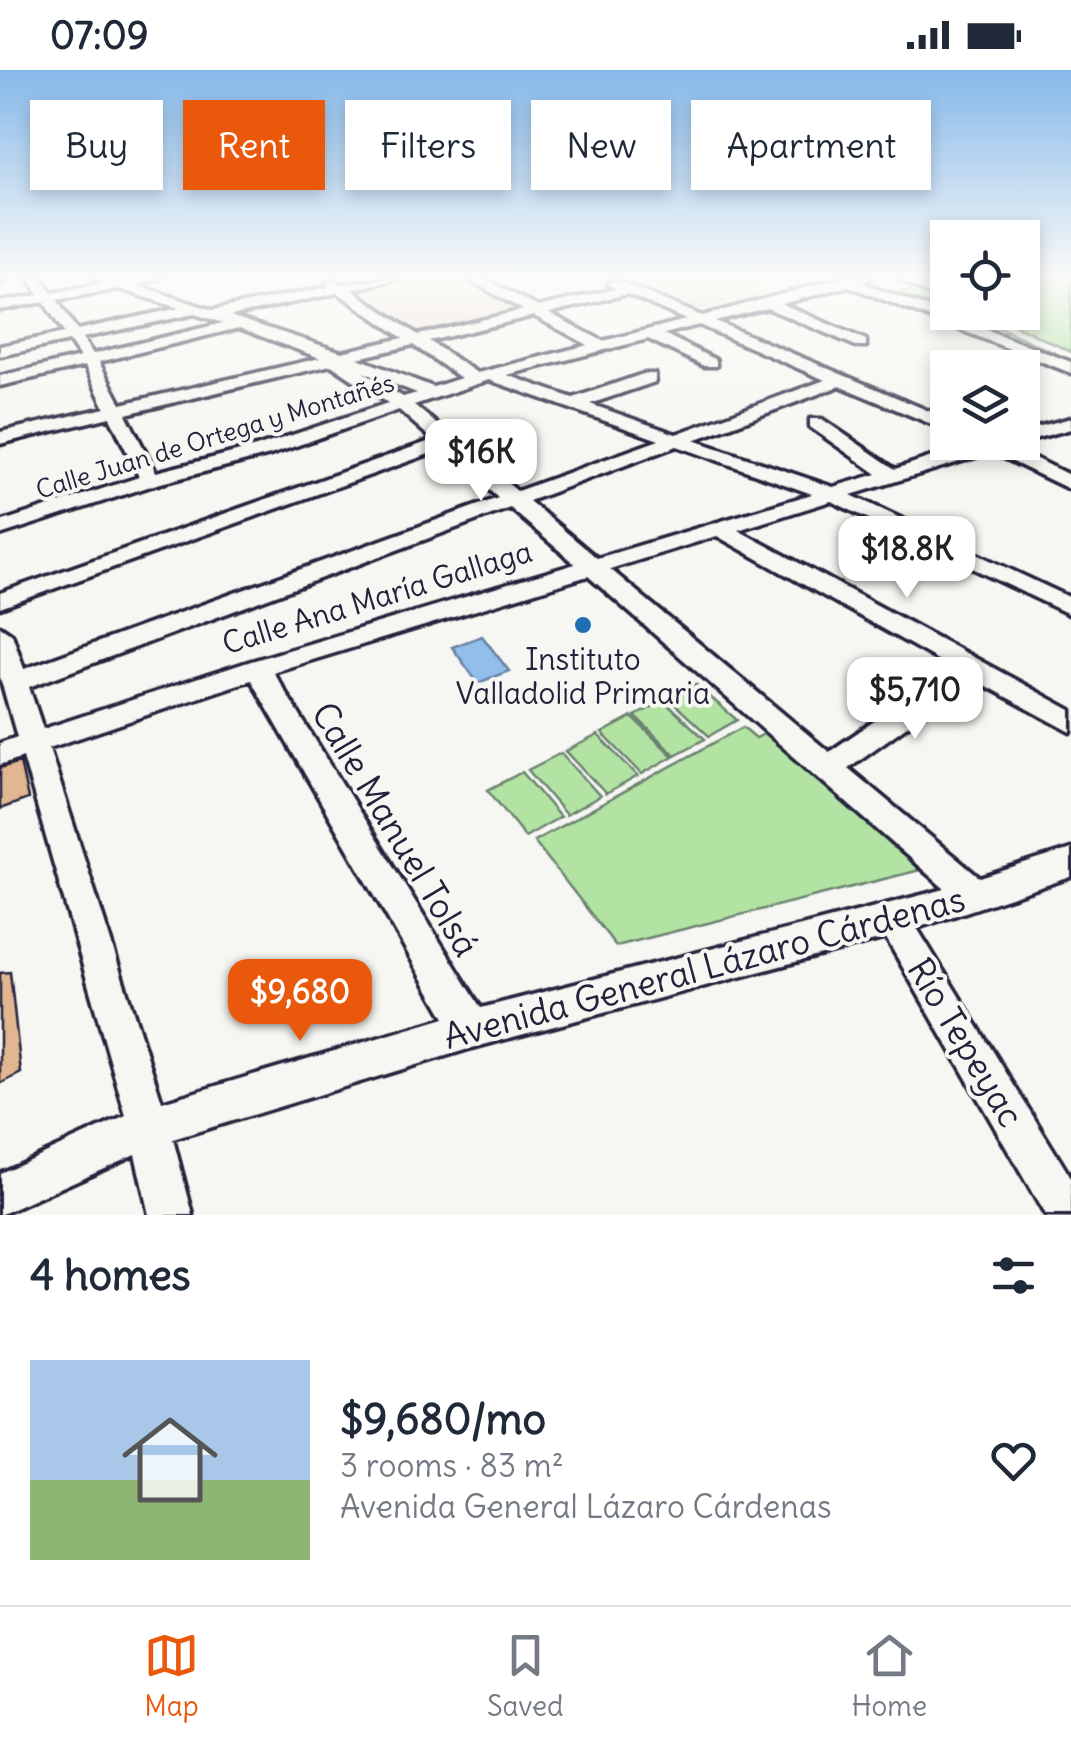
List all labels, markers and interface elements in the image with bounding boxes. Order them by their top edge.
text: 07:09 [50,12,149,59]
chip: Buy [30,100,163,190]
chip: Rent [183,100,325,190]
chip: Filters [345,100,511,190]
chip: New [531,100,671,190]
chip: Apartment [691,100,931,190]
map controls [930,220,1040,460]
button: locate [930,220,1040,330]
button: layers [930,350,1040,460]
street label: Calle Juan de Ortega y Montañés [32,366,398,506]
pin: $16K [422,419,540,504]
text: $16K [447,431,515,472]
pin: $18.8K [826,516,988,601]
text: $18.8K [860,528,954,569]
street label: Calle Ana María Gallaga [218,532,536,662]
marker: Instituto Valladolid Primaria [572,614,594,636]
place label: Instituto Valladolid Primaria [456,640,710,712]
pin: $5,710 [834,657,996,742]
text: $5,710 [869,669,961,710]
street label: Calle Manuel Tolsá [303,694,489,964]
street label: Avenida General Lázaro Cárdenas [439,876,969,1058]
street label: Río Tepeyac [898,950,1034,1134]
pin: $9,680 [219,959,381,1044]
text: $9,680 [250,971,350,1012]
icon: filters [986,1248,1041,1303]
text: 4 homes [30,1249,191,1301]
text: $9,680/mo [340,1393,546,1445]
icon: home [110,1400,230,1520]
icon: heart [986,1433,1041,1488]
text: 3 rooms · 83 m² [340,1445,564,1486]
text: Avenida General Lázaro Cárdenas [340,1486,832,1527]
tab: Map [144,1628,199,1724]
tab: Saved [487,1628,564,1724]
tab: Home [852,1628,927,1724]

